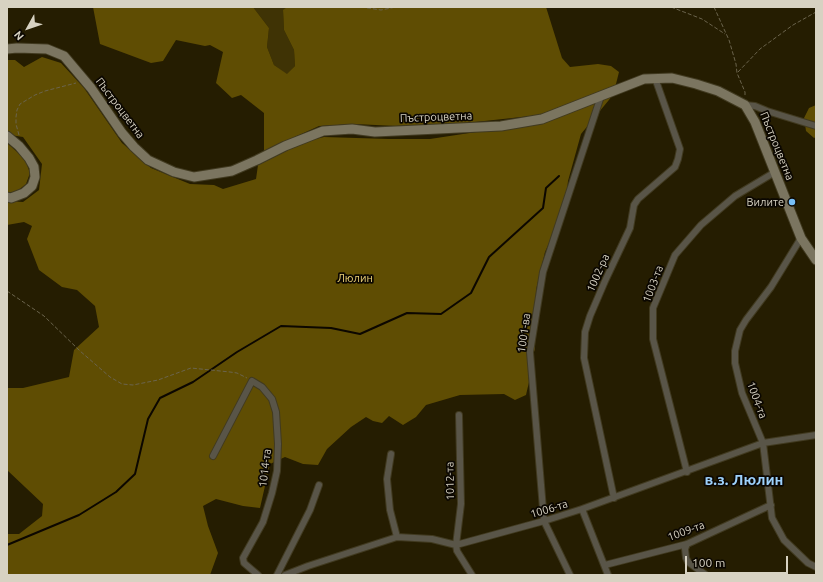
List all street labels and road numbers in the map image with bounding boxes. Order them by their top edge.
street label: Пъстроцветна [93,75,147,141]
street label: Пъстроцветна [400,109,472,125]
street label: Пъстроцветна [757,110,797,182]
street label: 1002-ра [584,252,612,294]
street label: 1003-та [640,264,666,304]
street label: 1001-ва [515,312,533,354]
street label: 1004-та [744,380,770,420]
street label: 1014-та [256,448,274,488]
street label: 1012-та [443,462,457,500]
street label: 1006-та [529,497,569,521]
street label: 1009-та [666,518,706,544]

